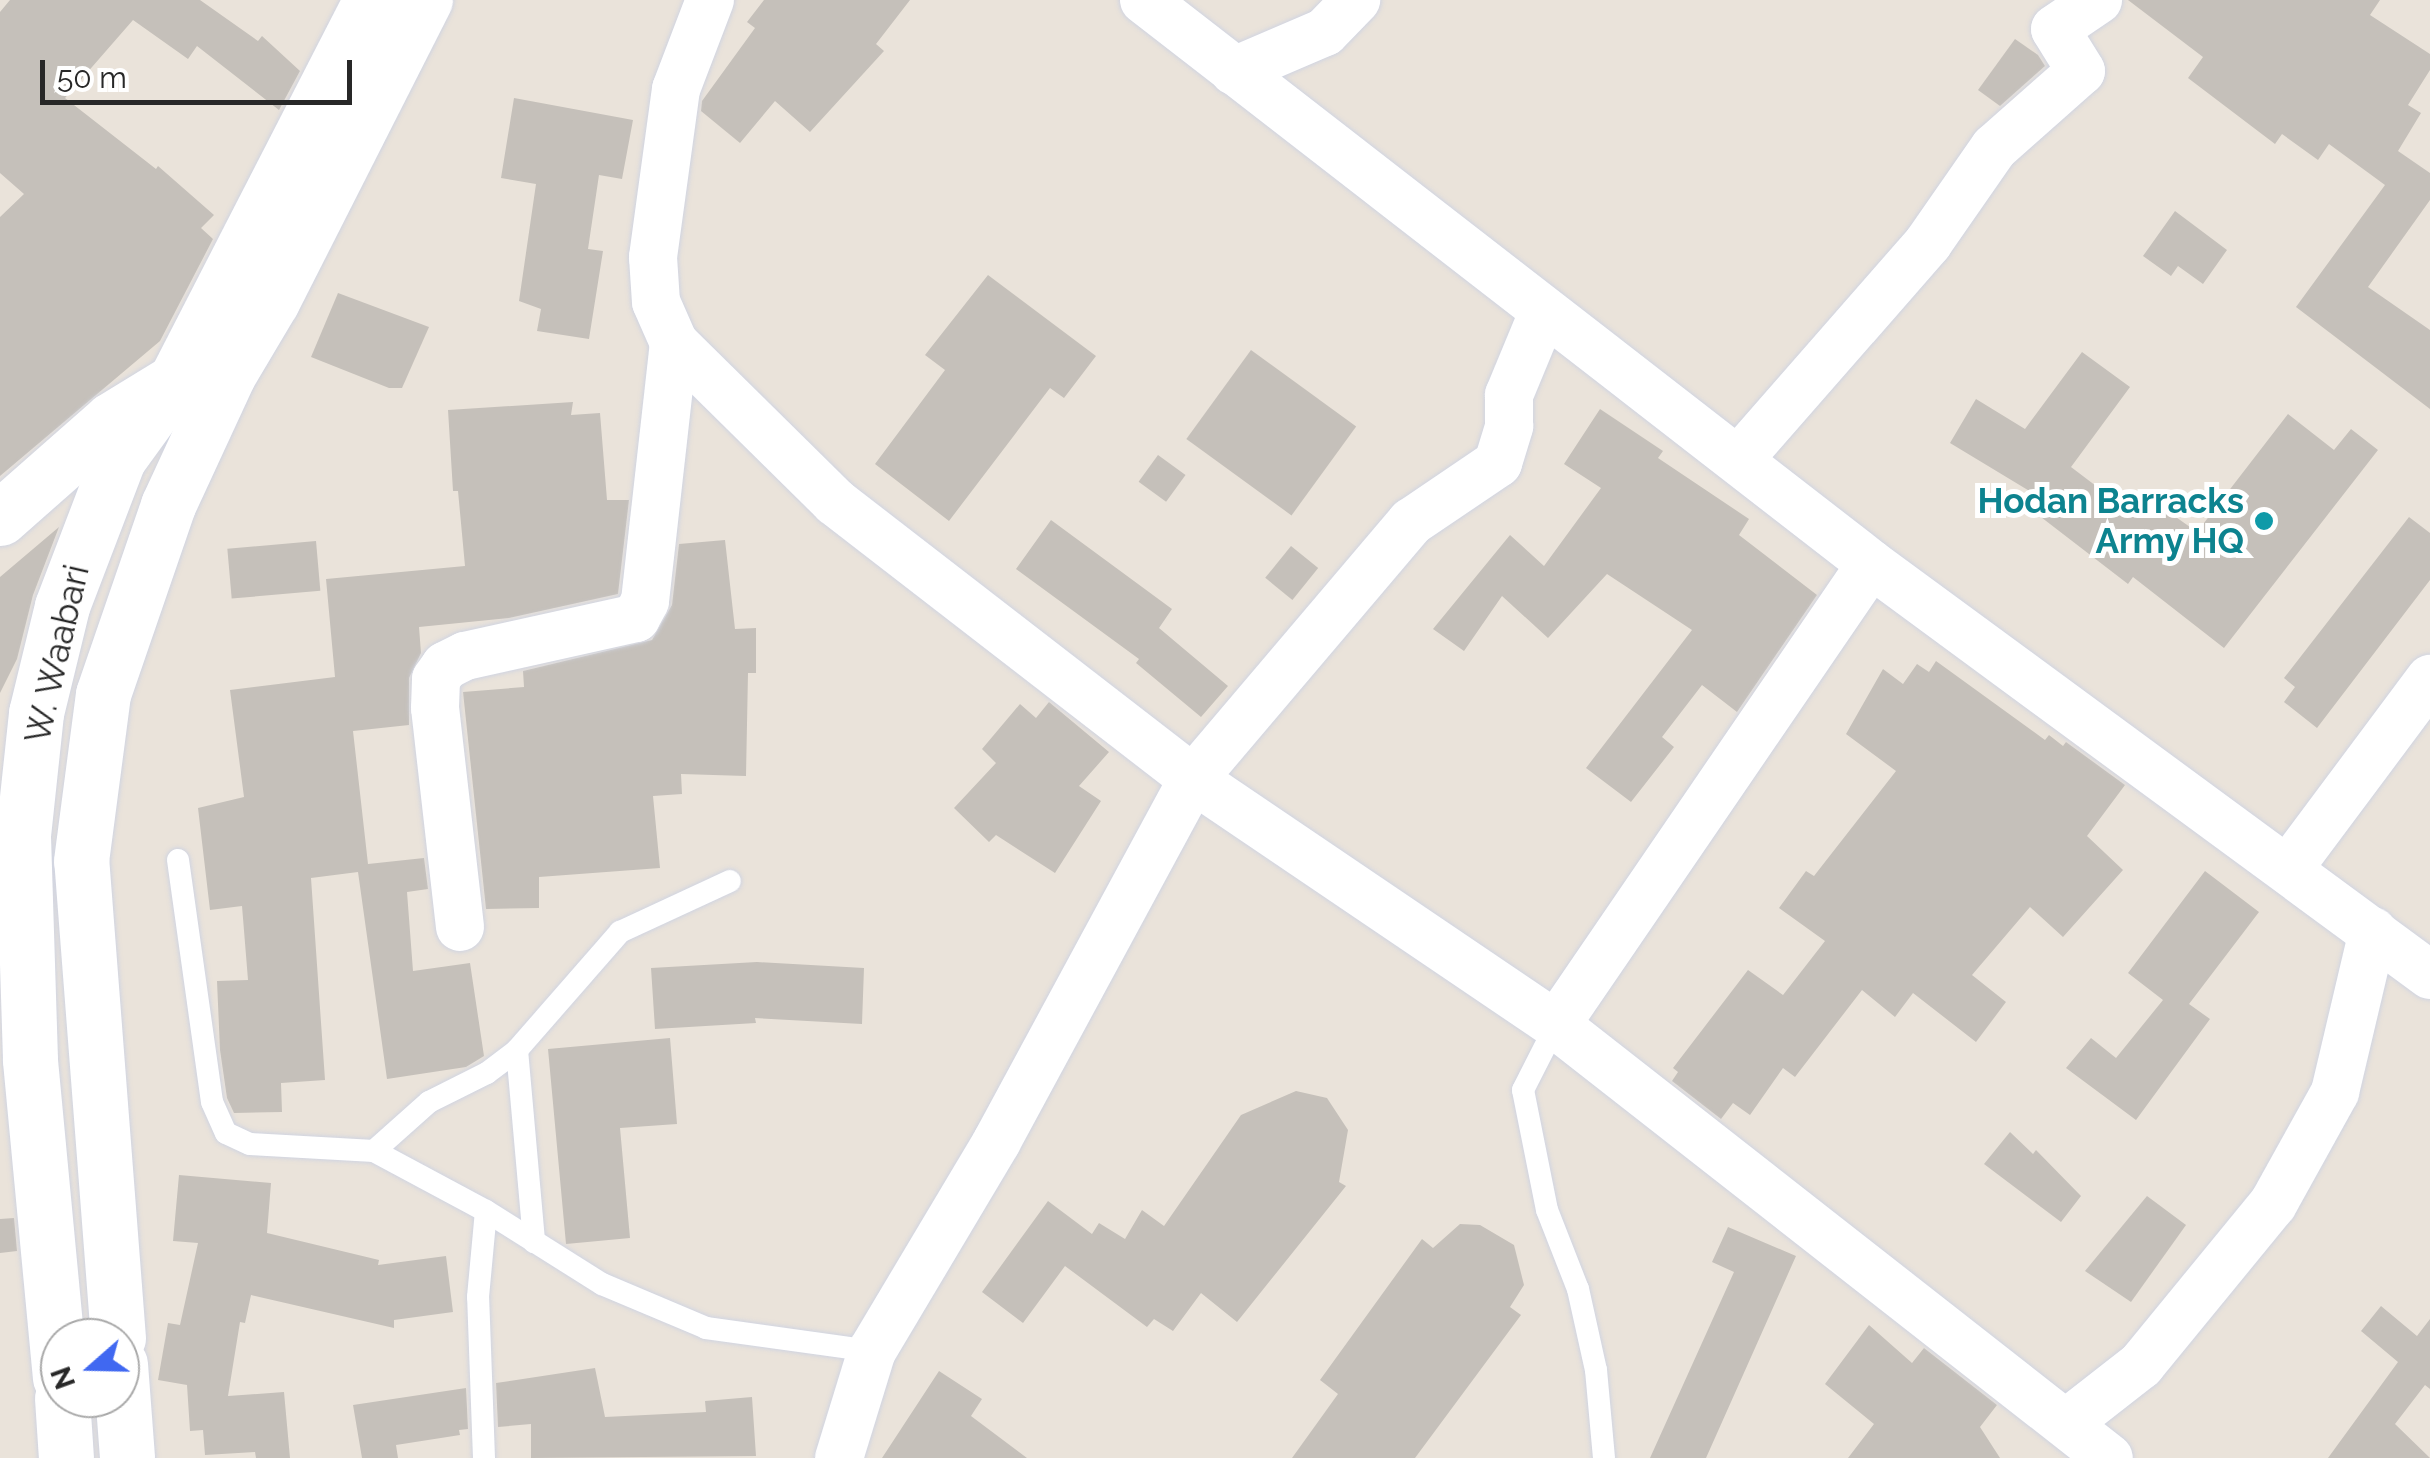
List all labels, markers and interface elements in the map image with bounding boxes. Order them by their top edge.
scale bar [45,40,358,102]
text: 50 m [57,60,127,95]
place label: Hodan Barracks Army HQ [1977,480,2244,562]
marker: Hodan Barracks Army HQ [2253,510,2275,532]
street label: W. Waabari [16,560,98,748]
north arrow [40,1318,140,1418]
text: N [44,1362,82,1393]

